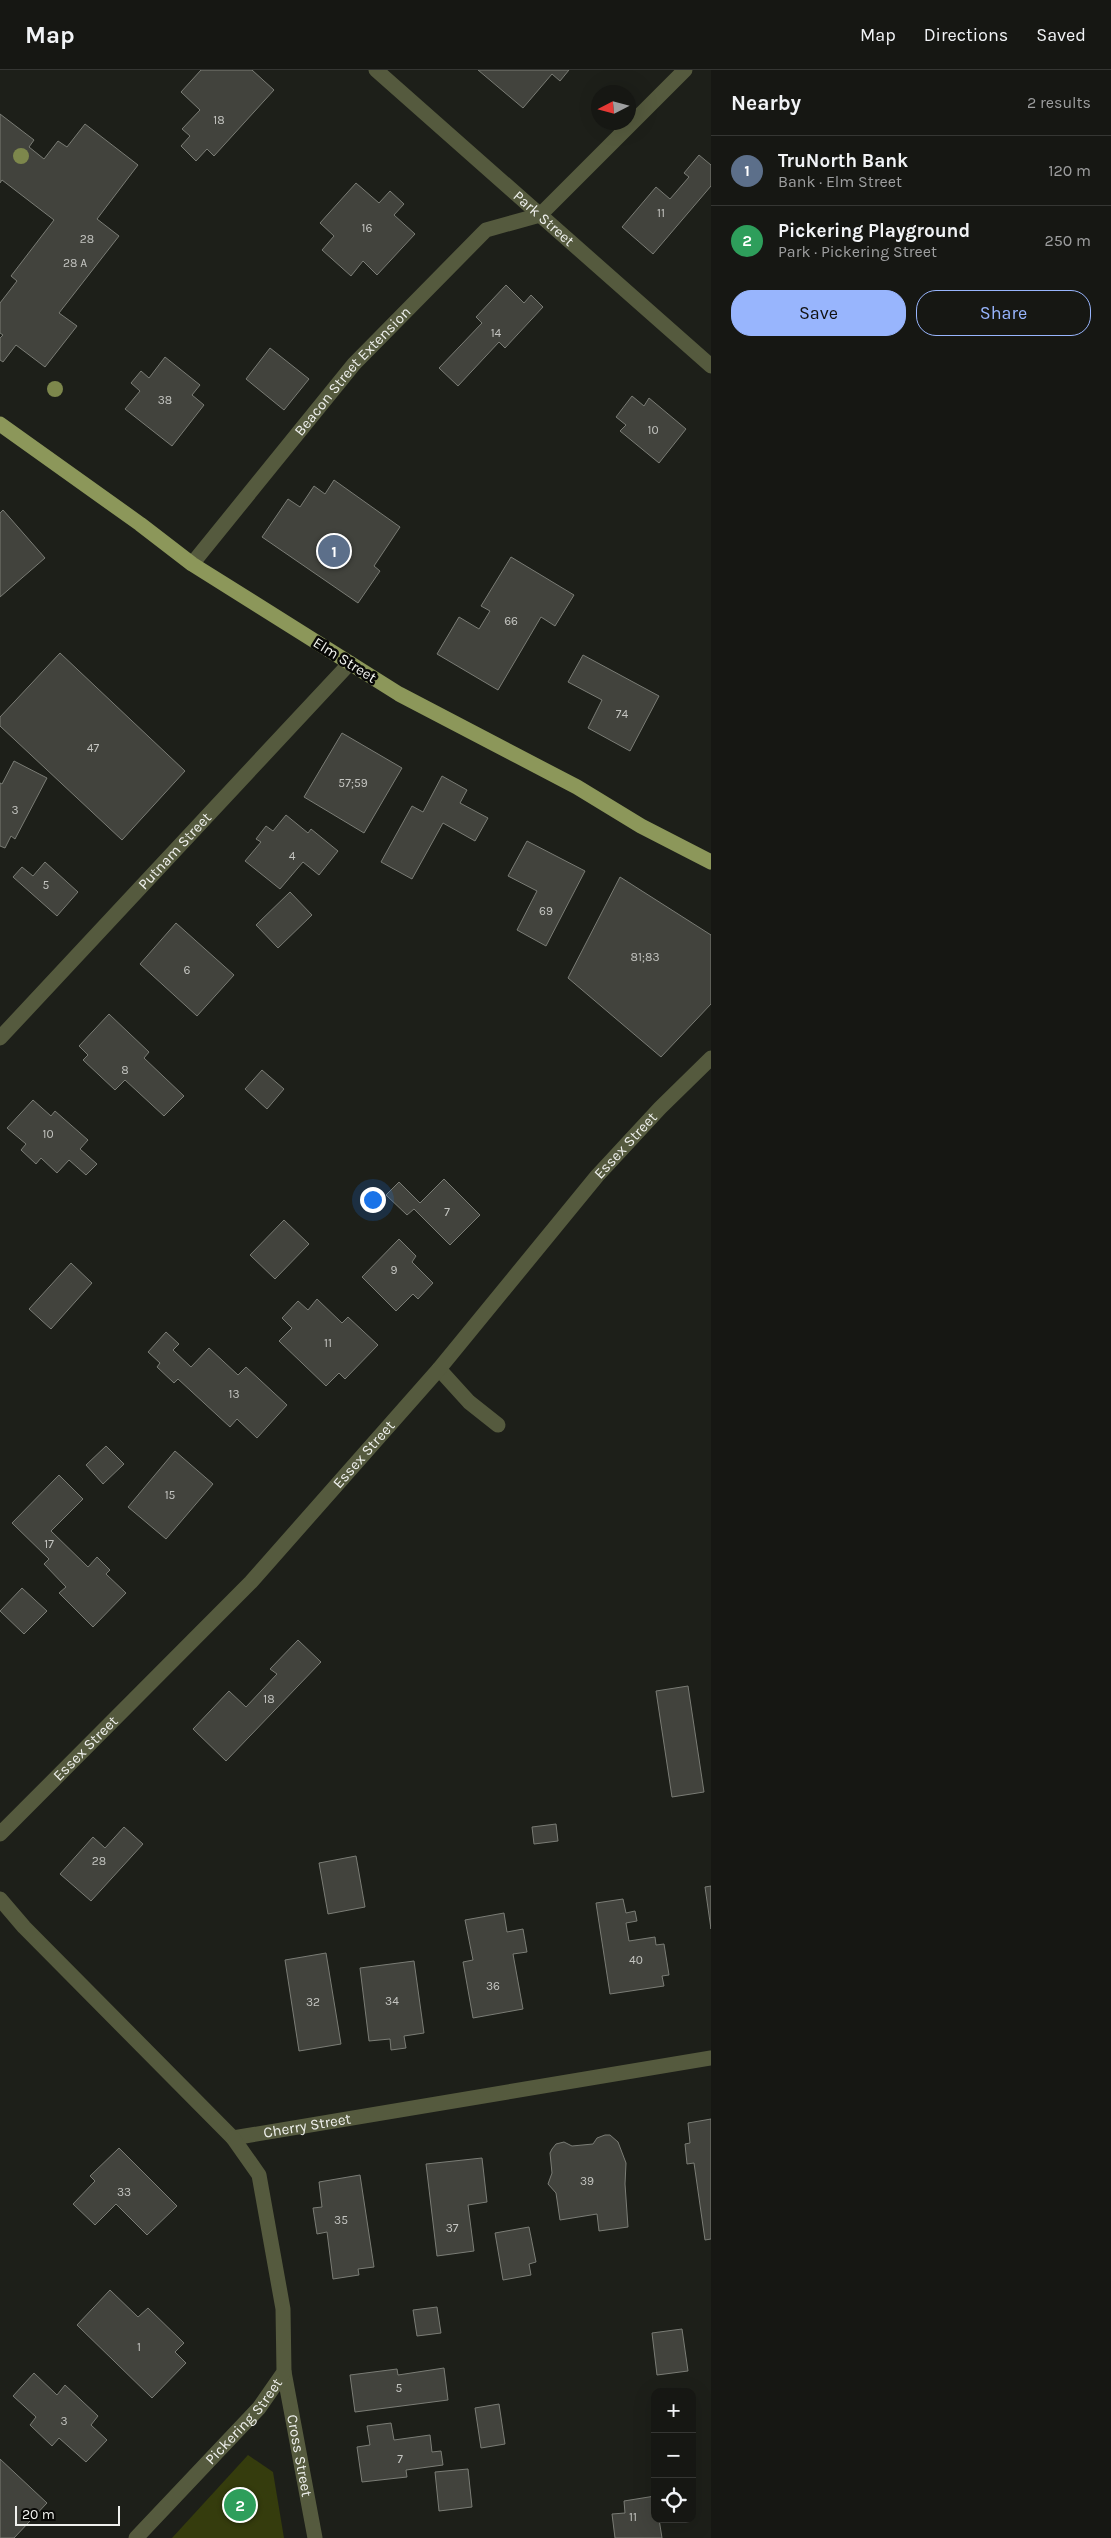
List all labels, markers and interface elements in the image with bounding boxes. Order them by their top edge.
text: Map [25,21,75,49]
text: Map [860,24,896,46]
text: Directions [924,24,1008,46]
text: Saved [1036,24,1086,46]
north arrow [591,85,636,130]
text: Nearby [731,91,801,115]
text: 2 results [1027,93,1091,112]
house number: 18 [213,113,225,127]
text: TruNorth Bank [778,150,908,172]
text: 1 [744,161,750,180]
text: 120 m [1048,161,1091,180]
text: Bank · Elm Street [778,172,902,191]
street label: Park Street [510,187,578,250]
house number: 11 [657,206,665,220]
text: Pickering Playground [778,220,970,242]
house number: 16 [362,221,373,235]
text: 2 [742,231,752,250]
text: 250 m [1044,231,1091,250]
house number: 28 [80,232,94,246]
text: Park · Pickering Street [778,242,937,261]
house number: 28 A [63,256,87,270]
button: Save [731,290,906,336]
button: Share [916,290,1091,336]
street label: Beacon Street Extension [290,303,414,439]
house number: 14 [491,326,502,340]
house number: 38 [158,393,172,407]
house number: 10 [647,423,659,437]
pin: 1 [318,532,350,570]
house number: 66 [504,614,518,628]
street label: Elm Street [310,633,380,687]
house number: 74 [616,707,628,721]
house number: 47 [87,741,100,755]
house number: 57;59 [338,776,368,790]
house number: 3 [11,803,19,817]
street label: Putnam Street [134,808,215,893]
house number: 4 [289,849,296,863]
house number: 5 [43,878,50,892]
house number: 69 [539,904,553,918]
house number: 81;83 [631,950,659,964]
house number: 6 [184,963,191,977]
house number: 8 [121,1063,129,1077]
street label: Essex Street [590,1108,661,1182]
house number: 10 [42,1127,54,1141]
your location [360,1187,386,1213]
house number: 7 [444,1205,450,1219]
house number: 9 [391,1263,398,1277]
house number: 11 [324,1336,332,1350]
house number: 13 [228,1387,240,1401]
street label: Essex Street [329,1416,399,1492]
house number: 15 [165,1488,176,1502]
house number: 17 [44,1537,54,1551]
house number: 18 [263,1692,275,1706]
street label: Essex Street [49,1712,122,1785]
house number: 28 [92,1854,106,1868]
house number: 40 [629,1953,643,1967]
house number: 36 [486,1979,500,1993]
house number: 34 [385,1994,399,2008]
house number: 32 [306,1995,320,2009]
street label: Cherry Street [262,2109,353,2142]
house number: 39 [580,2174,594,2188]
house number: 33 [117,2185,131,2199]
house number: 35 [334,2213,348,2227]
house number: 37 [446,2221,459,2235]
house number: 1 [137,2340,141,2354]
street label: Pickering Street [201,2374,286,2468]
house number: 5 [396,2381,403,2395]
map controls [651,2388,696,2523]
button: + [651,2388,696,2433]
street label: Cross Street [283,2413,316,2499]
house number: 3 [60,2414,68,2428]
button: − [651,2433,696,2478]
house number: 7 [397,2452,403,2466]
button: locate [651,2478,696,2523]
pin: 2 [224,2486,256,2524]
scale bar [15,2503,120,2526]
text: 20 m [22,2506,55,2523]
house number: 11 [629,2510,637,2524]

